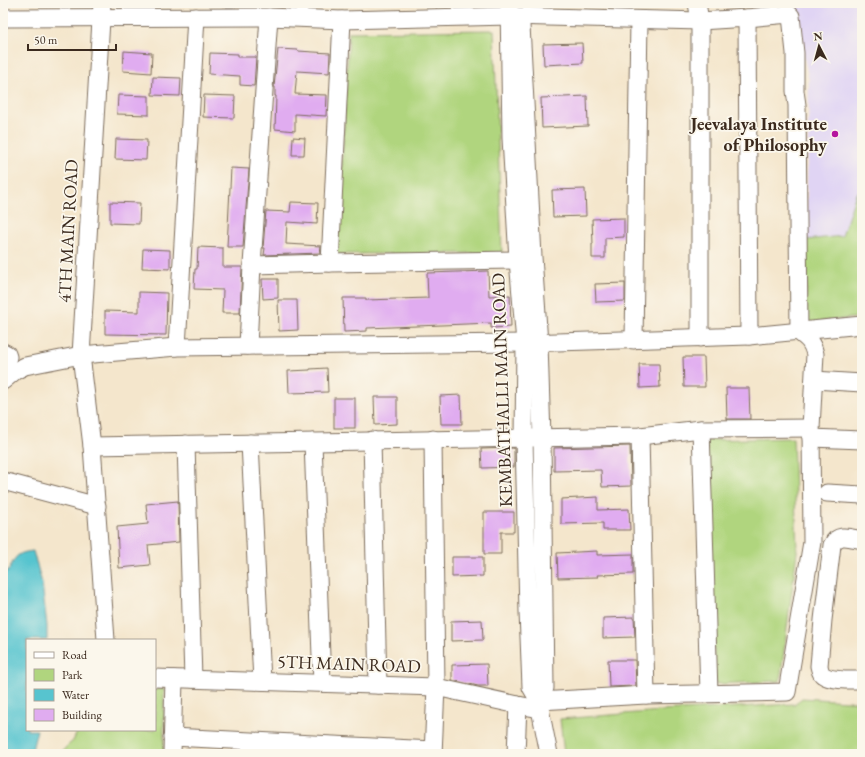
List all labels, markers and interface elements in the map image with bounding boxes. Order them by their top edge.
scale bar [28,26,116,52]
north arrow [799,26,839,66]
text: N [813,29,823,43]
text: 50 m [34,32,58,48]
place label: Jeevalaya Institute of Philosophy [689,112,827,156]
marker: Jeevalaya Institute of Philosophy [830,129,840,139]
street label: 4TH MAIN ROAD [52,159,83,303]
street label: KEMBATHALLI MAIN ROAD [486,272,517,508]
legend [26,639,156,731]
text: Road [62,647,88,663]
street label: 5TH MAIN ROAD [277,650,421,677]
text: Park [62,667,83,683]
text: Water [62,687,89,703]
text: Building [62,707,103,723]

